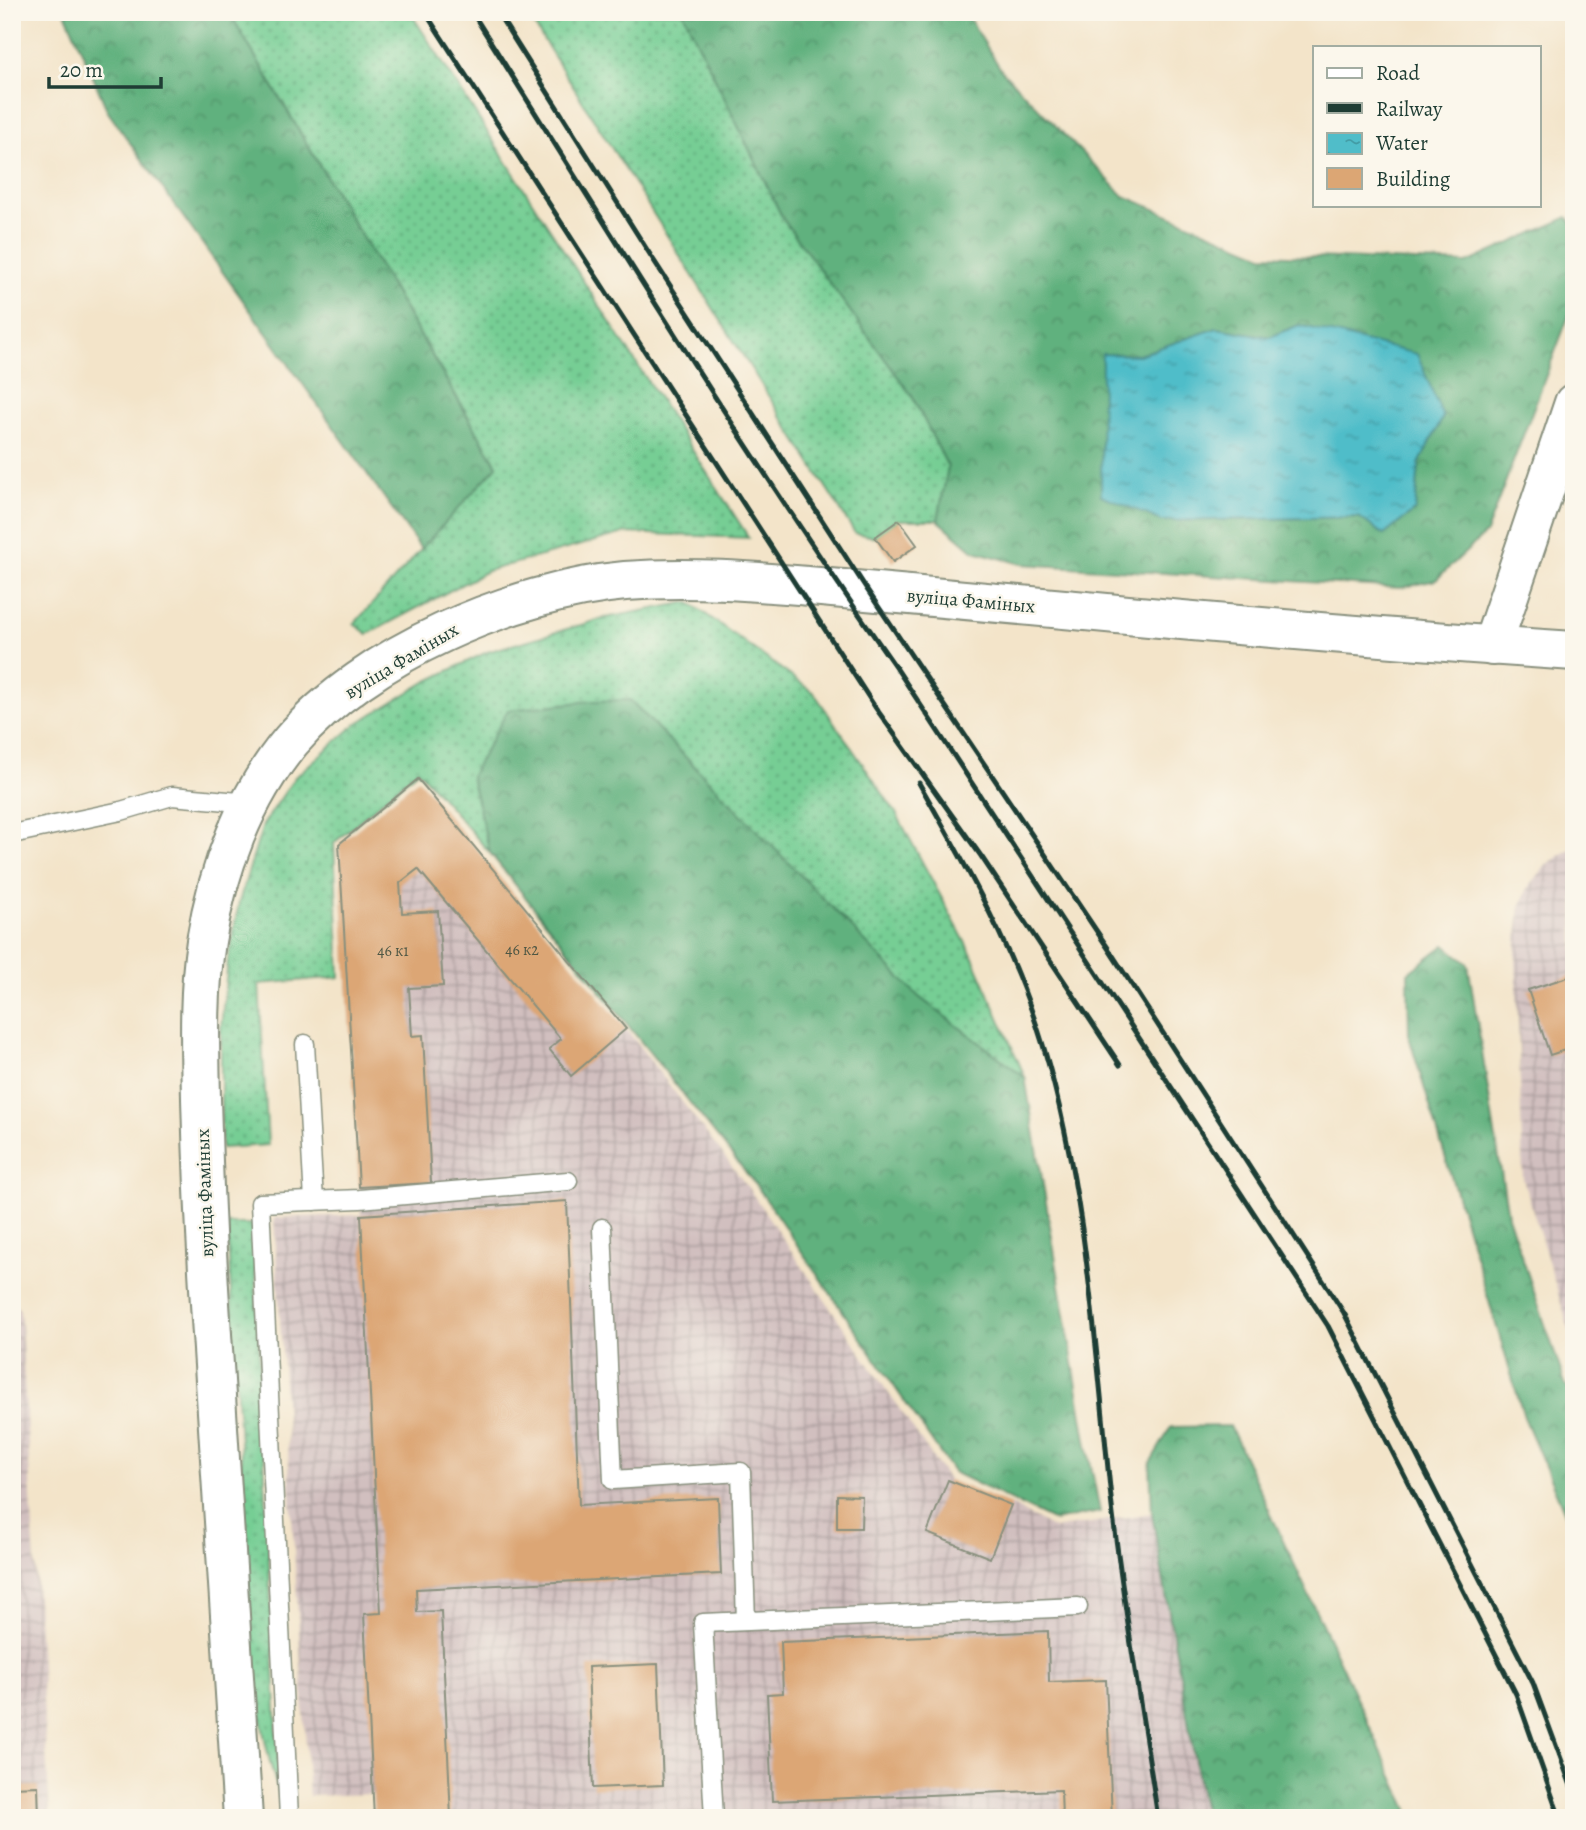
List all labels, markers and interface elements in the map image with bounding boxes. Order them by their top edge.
scale bar [49,46,161,90]
legend [1313,46,1540,206]
text: 20 m [60,56,103,84]
text: Road [1376,59,1420,87]
text: Railway [1376,95,1443,123]
text: Water [1375,129,1428,157]
text: Building [1376,165,1451,193]
street label: вуліца Фаміных [906,582,1037,620]
street label: вуліца Фаміных [340,616,464,705]
house number: 46 к2 [505,939,539,961]
house number: 46 к1 [377,940,409,962]
street label: вуліца Фаміных [190,1127,220,1258]

